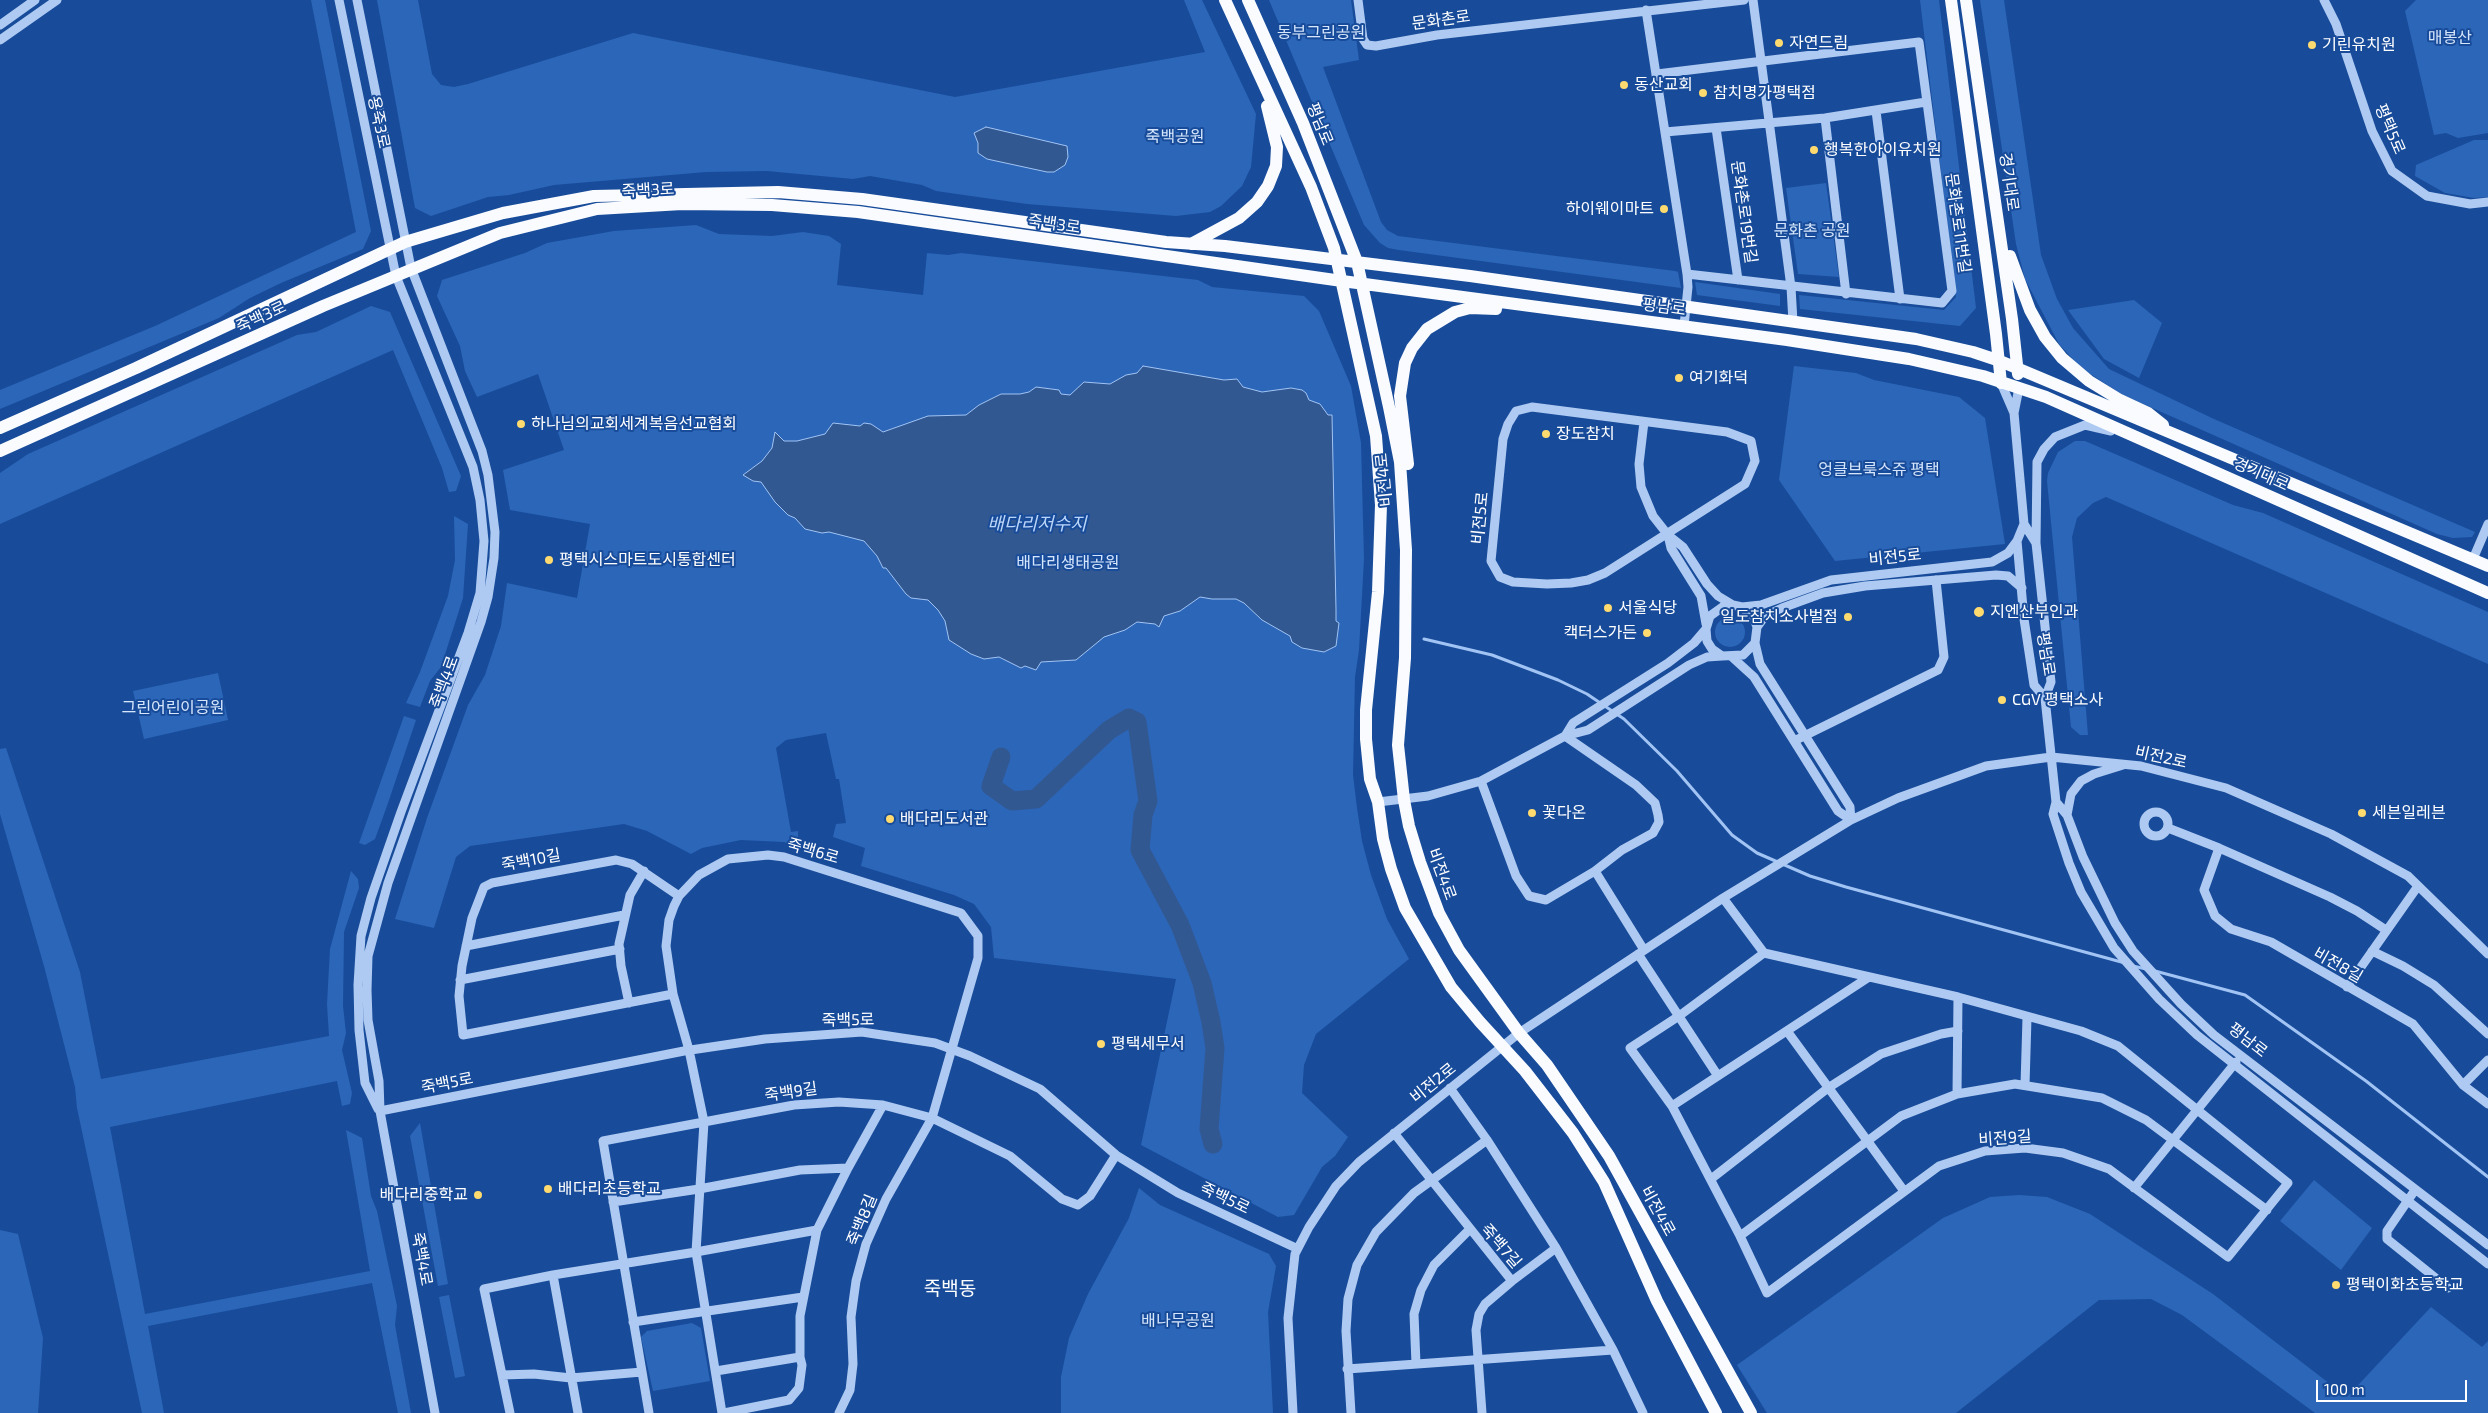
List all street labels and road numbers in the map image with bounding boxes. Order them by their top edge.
street label: 문화촌로 [1411,6,1471,34]
street label: 용죽3로 [364,94,394,150]
street label: 평남로 [1303,100,1337,148]
street label: 평택5로 [2371,101,2409,157]
street label: 경기대로 [1995,152,2023,212]
street label: 문화촌로19번길 [1727,159,1761,265]
street label: 문화촌로11번길 [1941,172,1975,274]
street label: 죽백3로 [621,179,675,201]
street label: 죽백3로 [1026,211,1082,237]
street label: 평남로 [1641,294,1687,320]
street label: 죽백3로 [233,297,289,337]
street label: 비전4로 [1372,452,1396,508]
street label: 경기대로 [2230,453,2292,495]
street label: 비전5로 [1468,491,1492,545]
street label: 비전5로 [1868,545,1922,569]
street label: 평남로 [2033,631,2059,677]
street label: 죽백4로 [426,653,462,711]
street label: 비전2로 [2133,742,2189,772]
street label: 죽백6로 [785,834,841,868]
street label: 죽백10길 [500,845,562,875]
street label: 비전4로 [1424,845,1460,903]
street label: 비전8길 [2310,943,2366,987]
street label: 죽백5로 [821,1010,875,1030]
street label: 평남로 [2225,1019,2271,1061]
street label: 비전2로 [1406,1059,1460,1107]
street label: 죽백5로 [419,1069,475,1097]
street label: 죽백9길 [763,1079,819,1105]
street label: 비전9길 [1978,1127,2032,1149]
street label: 죽백5로 [1197,1178,1253,1218]
street label: 비전4로 [1637,1183,1679,1239]
street label: 죽백8길 [843,1191,881,1249]
street label: 죽백7길 [1477,1220,1525,1272]
street label: 죽백4로 [408,1231,436,1287]

